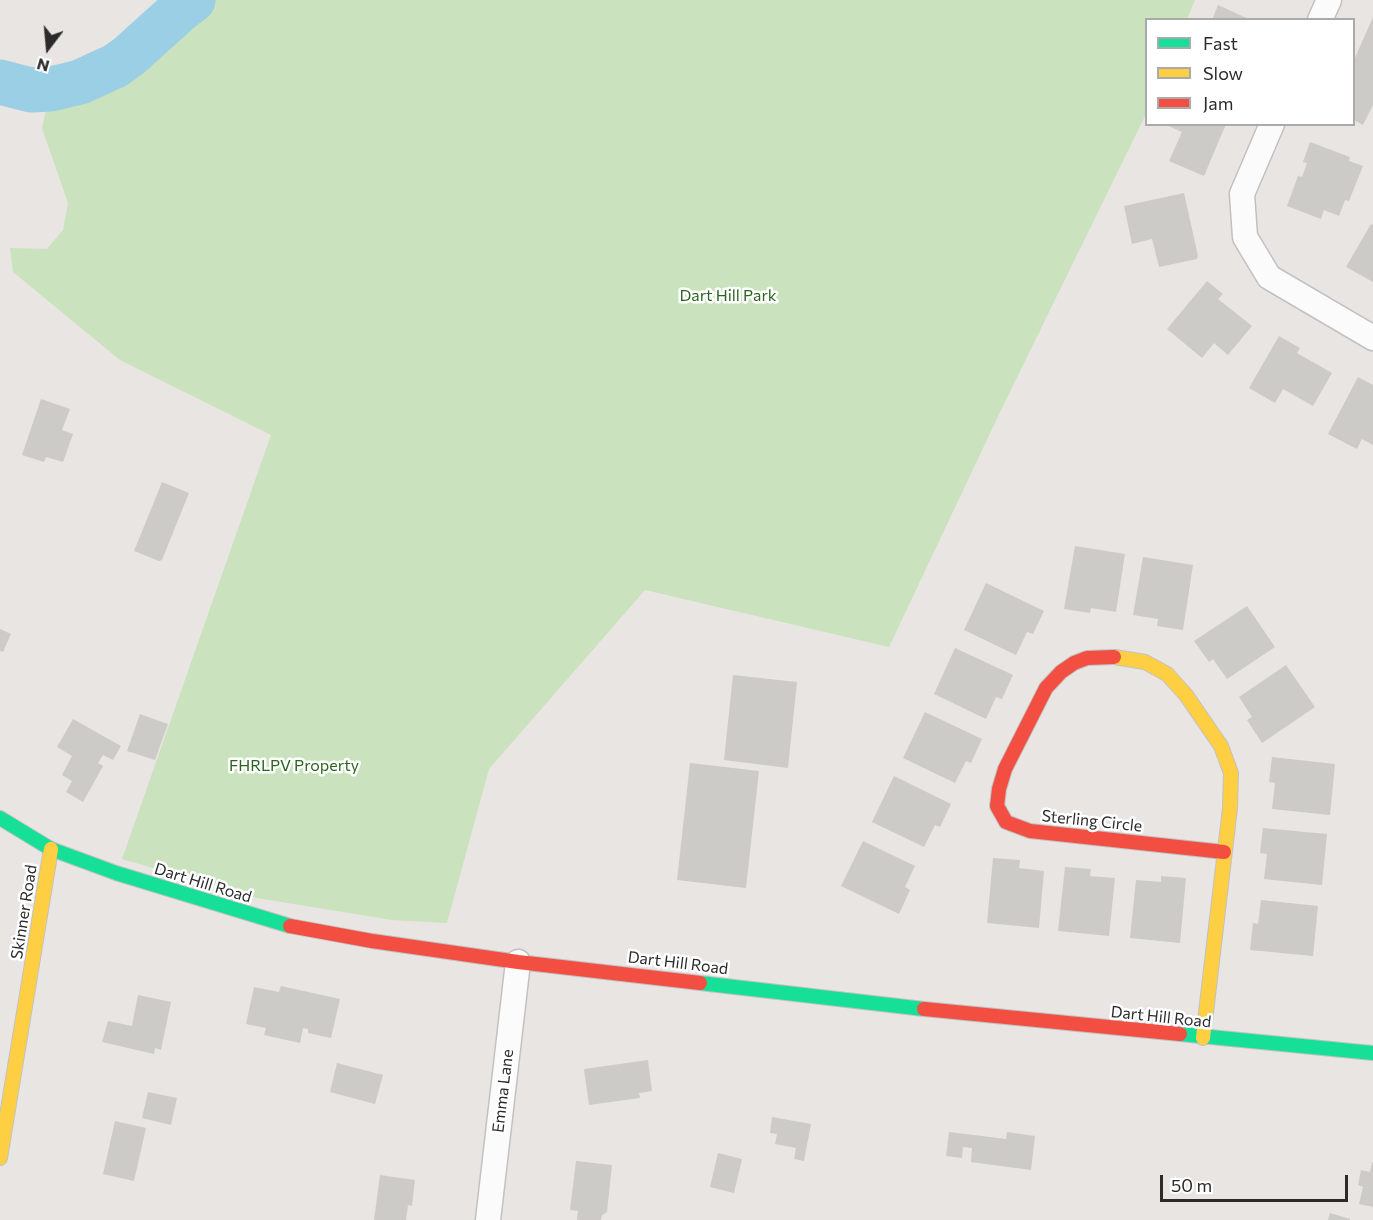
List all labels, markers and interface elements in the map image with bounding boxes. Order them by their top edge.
north arrow [18,18,78,78]
legend [1145,18,1355,126]
text: Fast [1203,32,1238,54]
text: N [35,55,51,77]
text: Slow [1203,62,1243,84]
text: Jam [1203,92,1233,114]
park label: Dart Hill Park [680,286,776,306]
park label: FHRLPV Property [229,756,359,776]
street label: Sterling Circle [1041,806,1143,836]
street label: Dart Hill Road [152,859,254,907]
street label: Skinner Road [7,863,41,961]
street label: Dart Hill Road [627,947,729,979]
street label: Dart Hill Road [1110,1002,1212,1032]
street label: Emma Lane [488,1048,518,1134]
scale bar [1163,1163,1350,1201]
text: 50 m [1171,1174,1212,1196]

